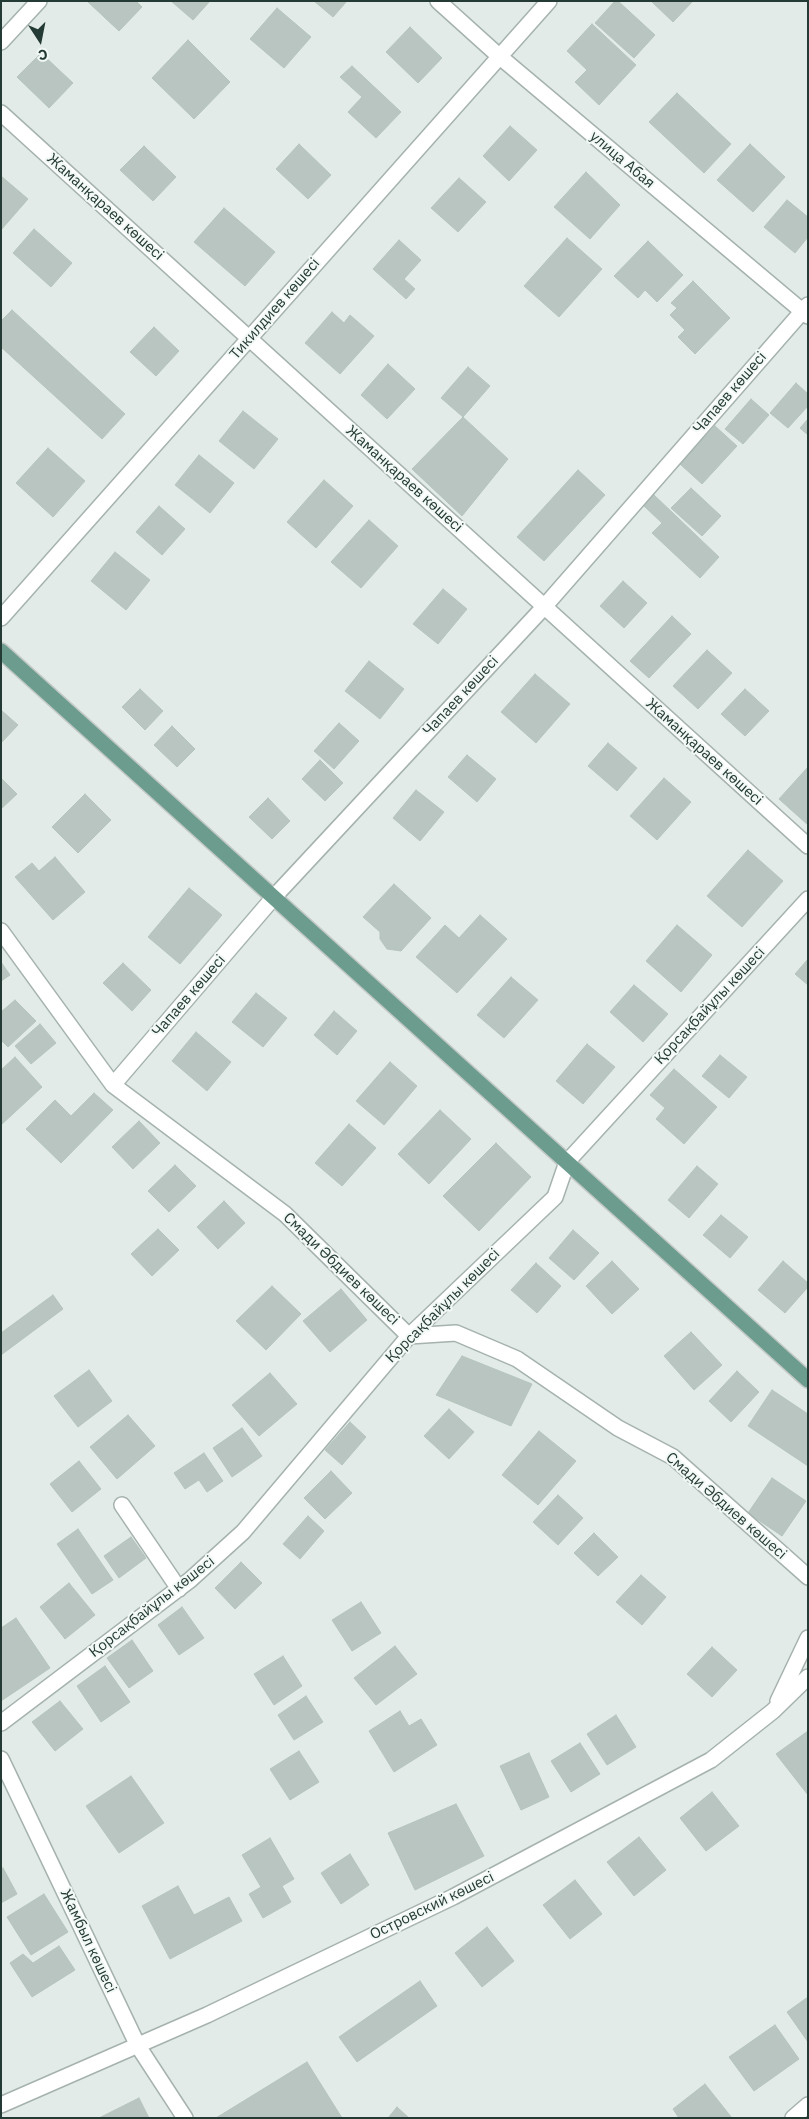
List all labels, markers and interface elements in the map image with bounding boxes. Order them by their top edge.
north arrow [15,15,65,65]
text: С [37,45,49,64]
street label: улица Абая [586,128,658,192]
street label: Жаманқараев көшесі [43,150,167,264]
street label: Тикилдиев көшесі [226,255,324,363]
street label: Чапаев көшесі [690,348,770,438]
street label: Жаманқараев көшесі [342,422,466,536]
street label: Чапаев көшесі [420,652,502,740]
street label: Жаманқараев көшесі [642,695,766,809]
street label: Қорсақбайұлы көшесі [651,944,769,1068]
street label: Чапаев көшесі [149,951,229,1041]
street label: Смади Әбдиев көшесі [279,1209,403,1329]
street label: Қорсақбайұлы көшесі [382,1245,504,1367]
street label: Смади Әбдиев көшесі [662,1449,790,1563]
street label: Қорсақбайұлы көшесі [86,1553,218,1661]
street label: Островский көшесі [367,1868,497,1944]
street label: Жамбыл көшесі [56,1886,120,1996]

